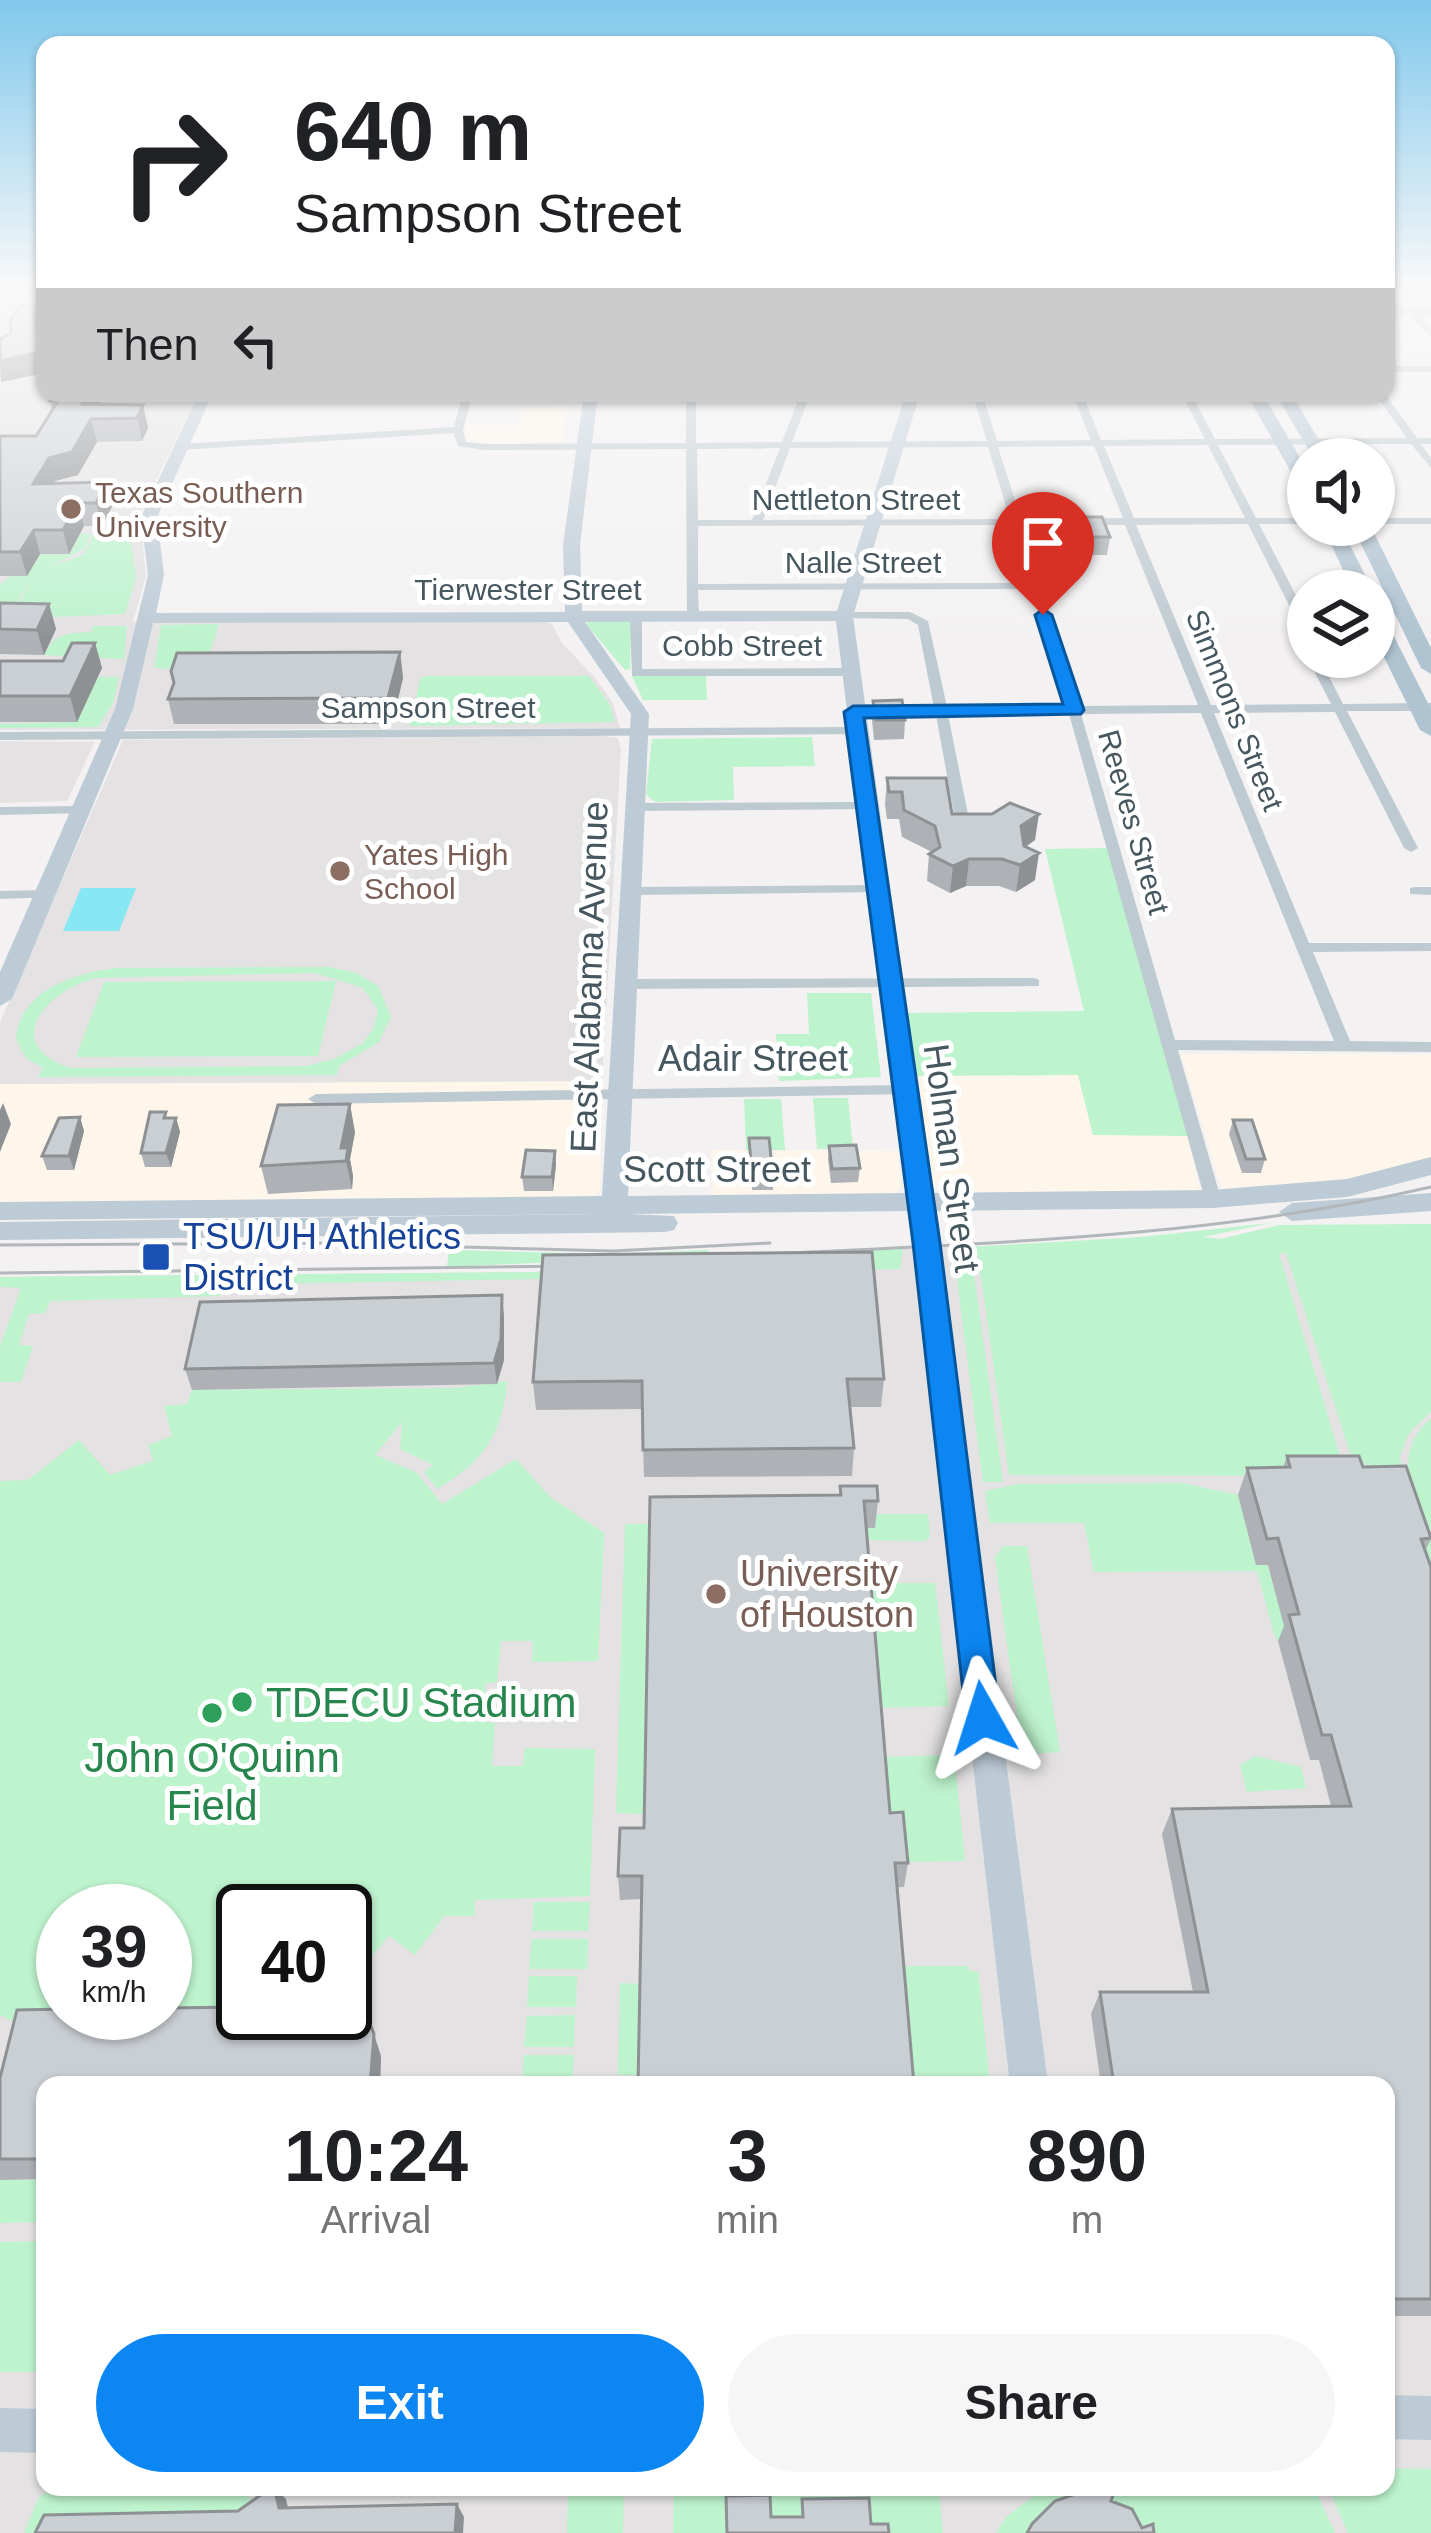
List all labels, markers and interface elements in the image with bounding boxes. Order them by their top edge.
icon: right [96,84,252,240]
text: 640 m [294,84,532,178]
text: Sampson Street [294,183,681,243]
icon: left [223,312,289,378]
text: Then [96,319,199,370]
map controls [1287,438,1395,678]
button: sound [1287,438,1395,546]
place label: Texas Southern University [95,476,303,543]
street label: Nettleton Street [752,483,961,516]
pin [992,492,1094,615]
marker: Texas Southern University [58,496,84,522]
icon: arrive [1010,510,1076,576]
street label: Nalle Street [785,546,942,579]
button: layers [1287,570,1395,678]
street label: Tierwester Street [414,573,642,606]
street label: Simmons Street [1180,605,1291,816]
street label: Cobb Street [662,629,823,662]
street label: Sampson Street [320,691,536,724]
street label: Reeves Street [1092,726,1176,919]
street label: East Alabama Avenue [562,801,616,1153]
place label: Yates High School [364,838,509,905]
marker: Yates High School [327,858,353,884]
street label: Adair Street [658,1038,848,1079]
street label: Holman Street [916,1041,988,1275]
street label: Scott Street [623,1149,811,1190]
place label: TSU/UH Athletics District [183,1216,461,1298]
marker: TSU/UH Athletics District [140,1241,172,1273]
place label: University of Houston [740,1553,914,1635]
marker: University of Houston [703,1581,729,1607]
position arrow [920,1655,1046,1781]
place label: TDECU Stadium [266,1679,576,1726]
marker: TDECU Stadium [229,1689,255,1715]
marker: John O'Quinn Field [199,1700,225,1726]
place label: John O'Quinn Field [84,1734,340,1829]
speed limit sign: 40 [216,1884,372,2040]
text: 39 [81,1913,147,1980]
text: km/h [81,1975,147,2008]
text: 10:24 [284,2116,468,2196]
text: 3 [727,2116,768,2196]
text: 890 [1027,2116,1147,2196]
text: Arrival [321,2198,431,2241]
text: min [716,2198,779,2241]
text: m [1071,2198,1103,2241]
button: Exit [96,2334,704,2472]
button: Share [728,2334,1335,2472]

